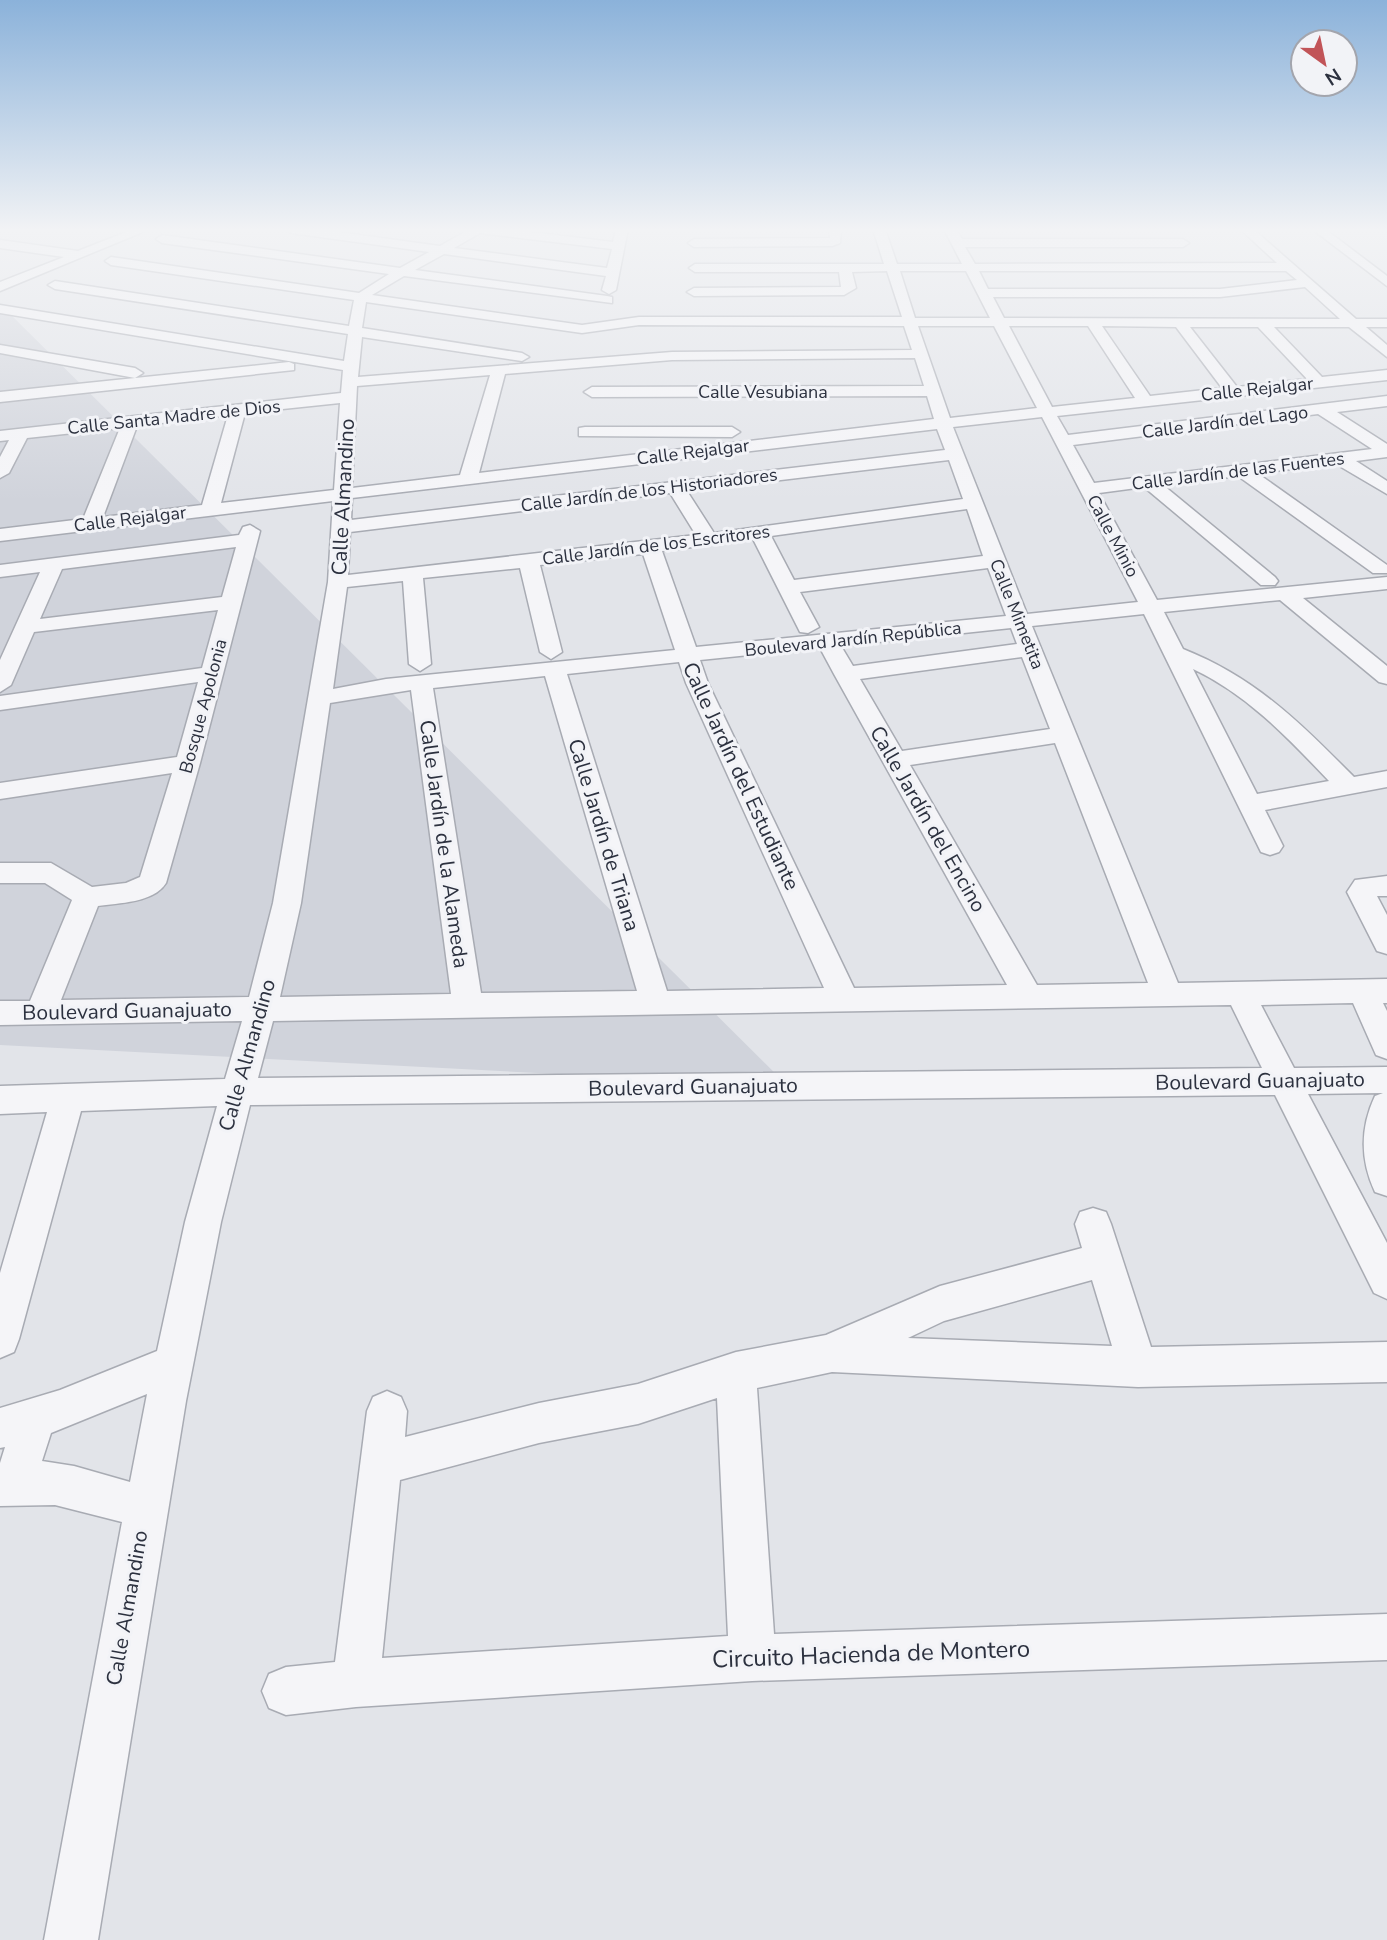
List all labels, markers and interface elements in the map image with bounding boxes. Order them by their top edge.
north arrow [1289,28,1359,98]
text: N [1320,62,1346,91]
street label: Calle Rejalgar [1200,371,1315,407]
street label: Calle Vesubiana [698,380,828,404]
street label: Calle Santa Madre de Dios [66,394,282,440]
street label: Calle Jardín del Lago [1141,400,1309,444]
street label: Calle Almandino [325,418,361,576]
street label: Calle Rejalgar [635,433,751,471]
street label: Calle Jardín de las Fuentes [1130,446,1346,496]
street label: Calle Jardín de los Historiadores [519,462,779,518]
street label: Calle Minio [1081,491,1145,581]
street label: Calle Rejalgar [72,500,188,538]
street label: Calle Jardín de los Escritores [541,519,771,571]
street label: Calle Mimetita [984,555,1050,673]
street label: Boulevard Jardín República [743,616,963,662]
street label: Bosque Apolonia [173,636,233,776]
street label: Calle Jardín del Estudiante [676,658,806,894]
street label: Calle Jardín de la Alameda [413,718,475,970]
street label: Calle Jardín del Encino [863,721,993,917]
street label: Calle Jardín de Triana [561,735,647,935]
street label: Calle Almandino [212,976,282,1134]
street label: Boulevard Guanajuato [22,995,232,1027]
street label: Boulevard Guanajuato [1155,1065,1365,1097]
street label: Boulevard Guanajuato [588,1071,798,1103]
street label: Calle Almandino [100,1528,154,1688]
street label: Circuito Hacienda de Montero [711,1632,1031,1676]

